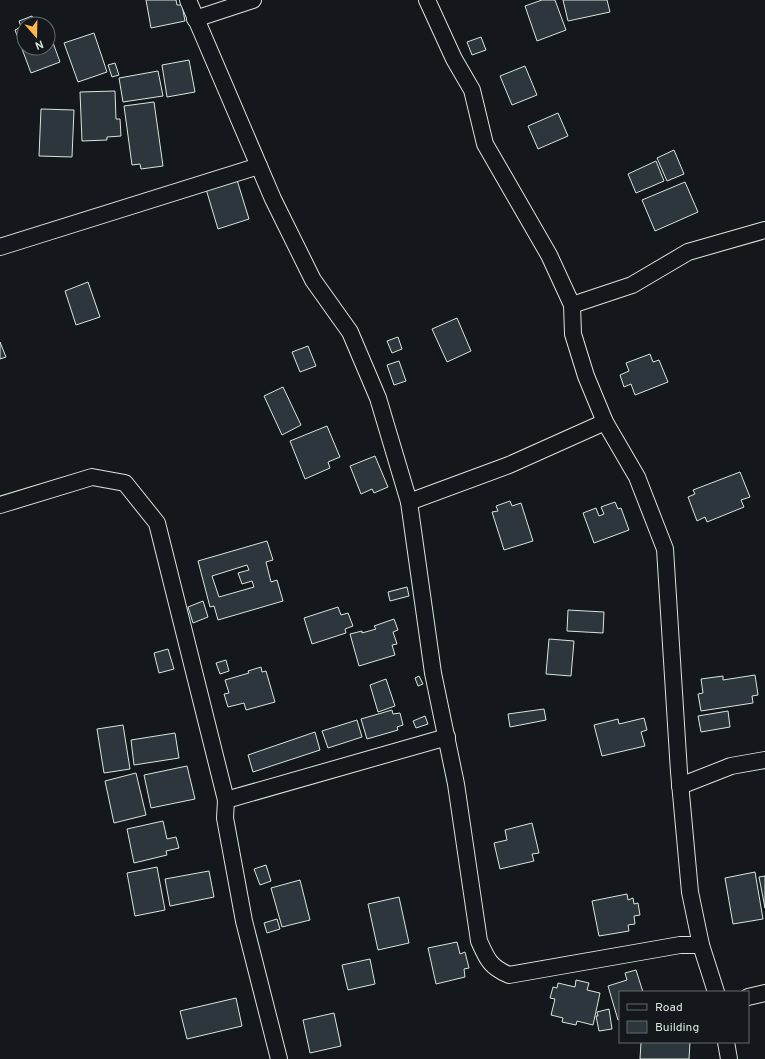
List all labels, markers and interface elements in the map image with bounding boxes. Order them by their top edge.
north arrow [16,16,56,56]
text: N [33,37,45,52]
legend [619,991,749,1043]
text: Road [655,1000,683,1016]
text: Building [655,1020,699,1036]

